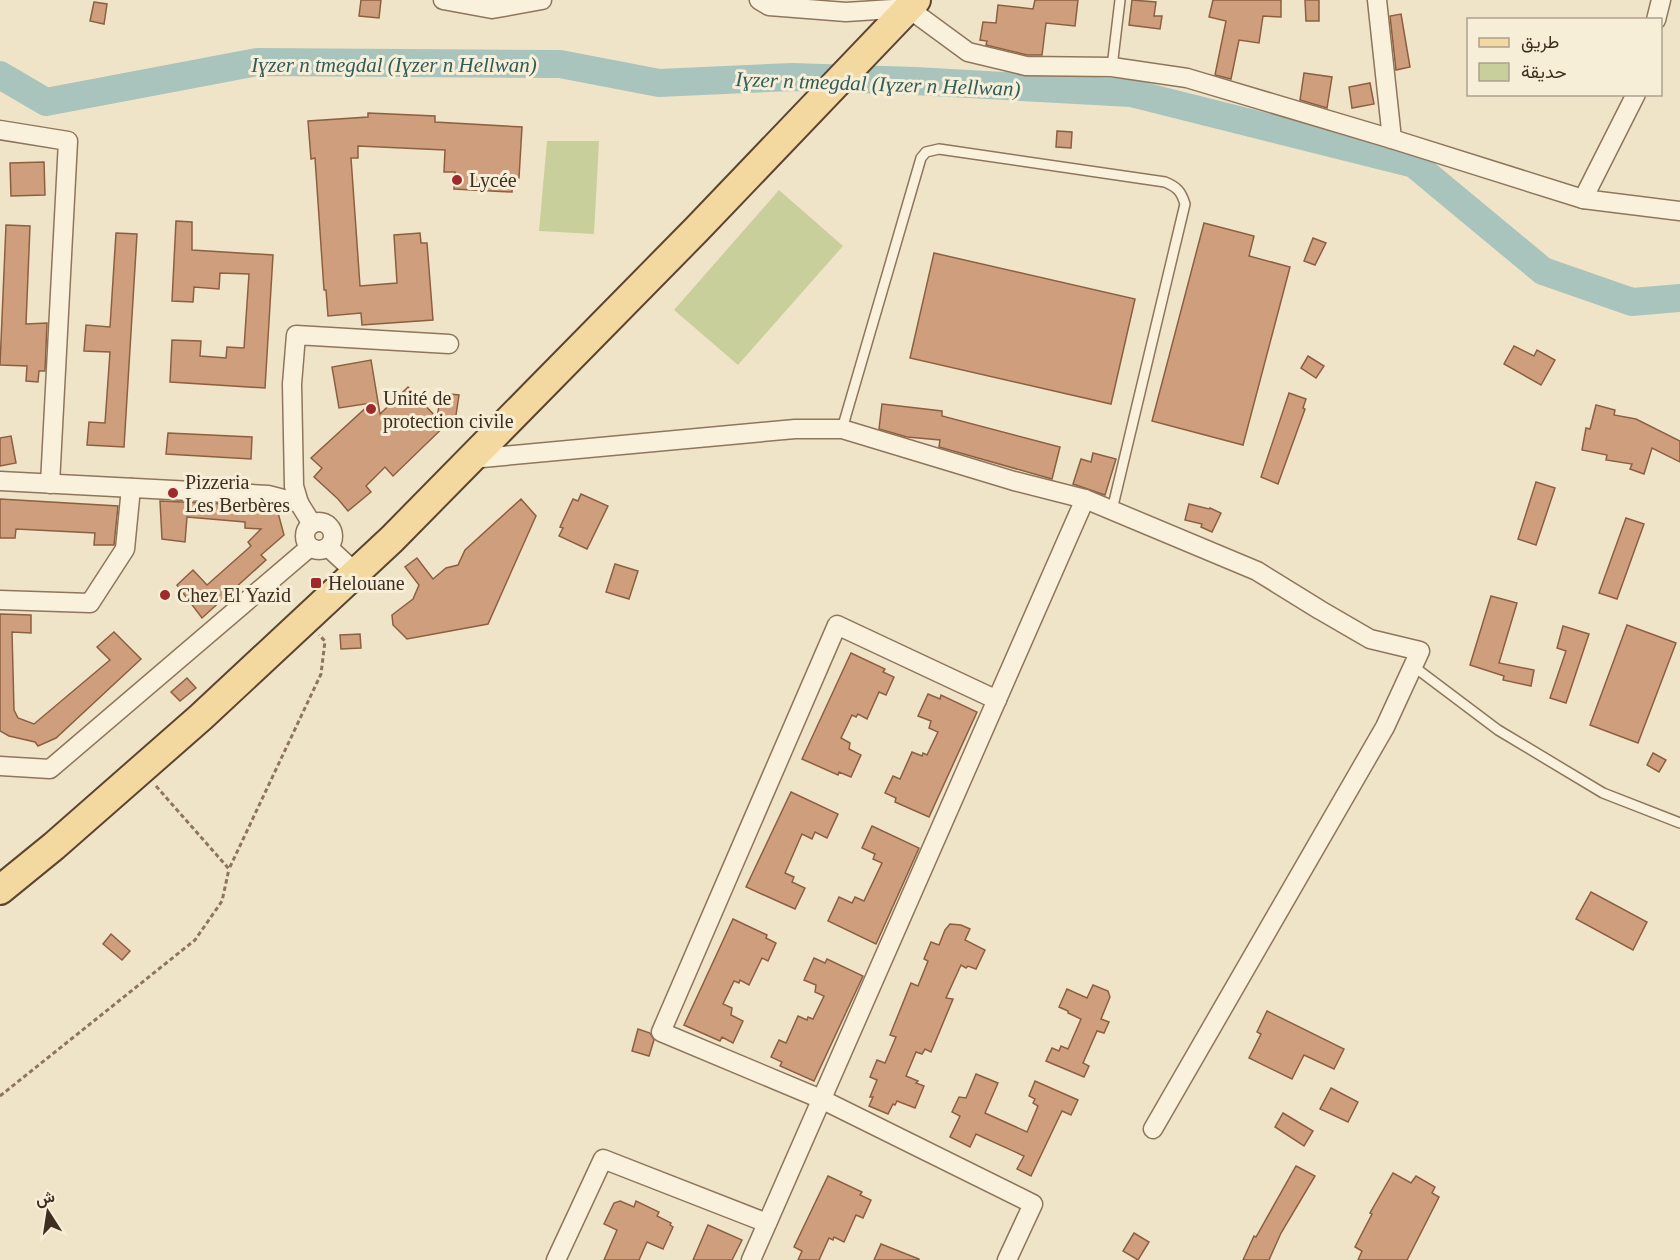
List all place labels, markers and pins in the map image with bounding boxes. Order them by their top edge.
place label: Lycée [469,169,517,192]
marker: Lycée [450,173,464,187]
place label: Unité de protection civile [383,387,514,433]
marker: Unité de protection civile [364,402,378,416]
place label: Pizzeria Les Berbères [185,471,290,516]
marker: Pizzeria Les Berbères [166,486,180,500]
place label: Helouane [328,572,405,594]
marker: Helouane [309,576,323,590]
place label: Chez El Yazid [177,584,291,606]
marker: Chez El Yazid [158,588,172,602]

